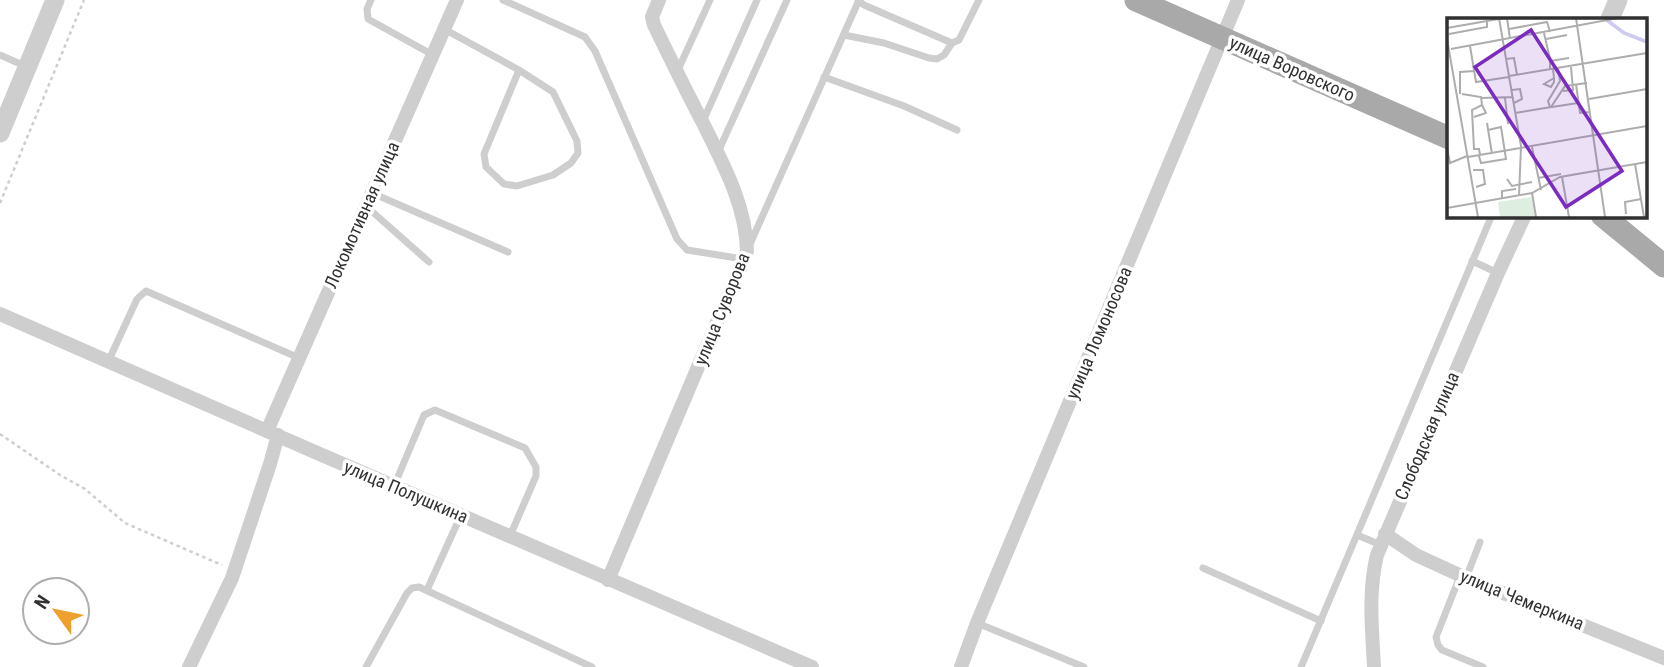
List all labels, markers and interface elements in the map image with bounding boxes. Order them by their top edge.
inset map [1447,18,1646,217]
street label: улица Воровского [1226,32,1358,106]
street label: Локомотивная улица [320,138,403,291]
street label: улица Суворова [689,250,754,368]
street label: улица Ломоносова [1061,263,1136,402]
street label: Слободская улица [1390,369,1463,503]
street label: улица Полушкина [341,456,471,527]
street label: улица Чемеркина [1457,565,1587,634]
north arrow [21,576,91,646]
text: N [29,591,55,613]

